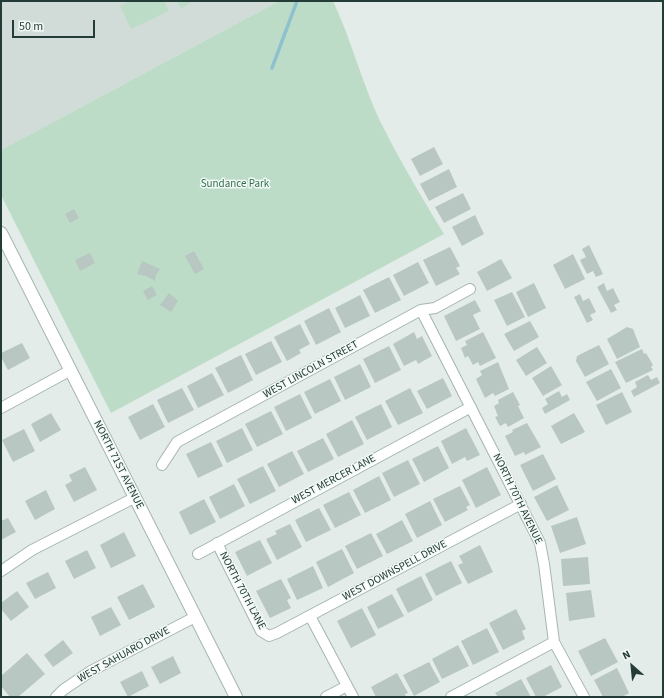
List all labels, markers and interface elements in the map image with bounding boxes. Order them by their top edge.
scale bar [14,12,97,38]
text: 50 m [19,18,43,35]
park label: Sundance Park [201,178,269,192]
street label: WEST LINCOLN STREET [261,338,361,402]
street label: NORTH 71ST AVENUE [90,418,146,512]
street label: NORTH 70TH AVENUE [489,451,545,547]
street label: WEST MERCER LANE [290,452,378,508]
street label: WEST DOWNSPELL DRIVE [341,538,449,604]
street label: NORTH 70TH LANE [216,550,268,632]
street label: WEST SAHUARO DRIVE [76,624,172,686]
north arrow [612,646,652,686]
text: N [620,647,633,663]

